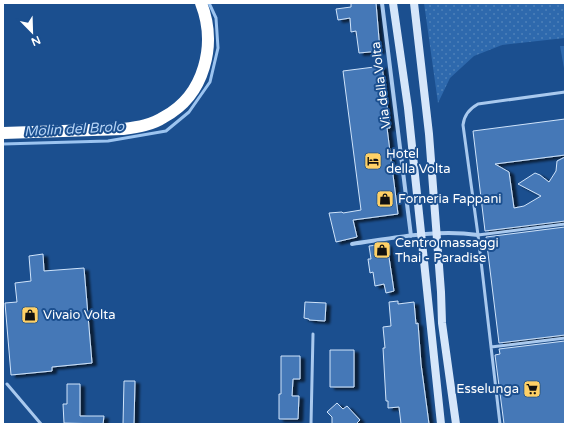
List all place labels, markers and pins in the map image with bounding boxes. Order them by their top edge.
place label: Hotel della Volta [386,146,450,177]
hotel icon: Hotel della Volta [363,151,383,171]
shop icon: Forneria Fappani [375,189,395,209]
place label: Forneria Fappani [398,191,502,207]
place label: Centro massaggi Thai - Paradise [395,235,499,266]
shop icon: Centro massaggi Thai - Paradise [372,240,392,260]
shop icon: Vivaio Volta [20,305,40,325]
place label: Vivaio Volta [43,307,116,323]
supermarket icon: Esselunga [522,379,542,399]
place label: Esselunga [456,381,519,397]

